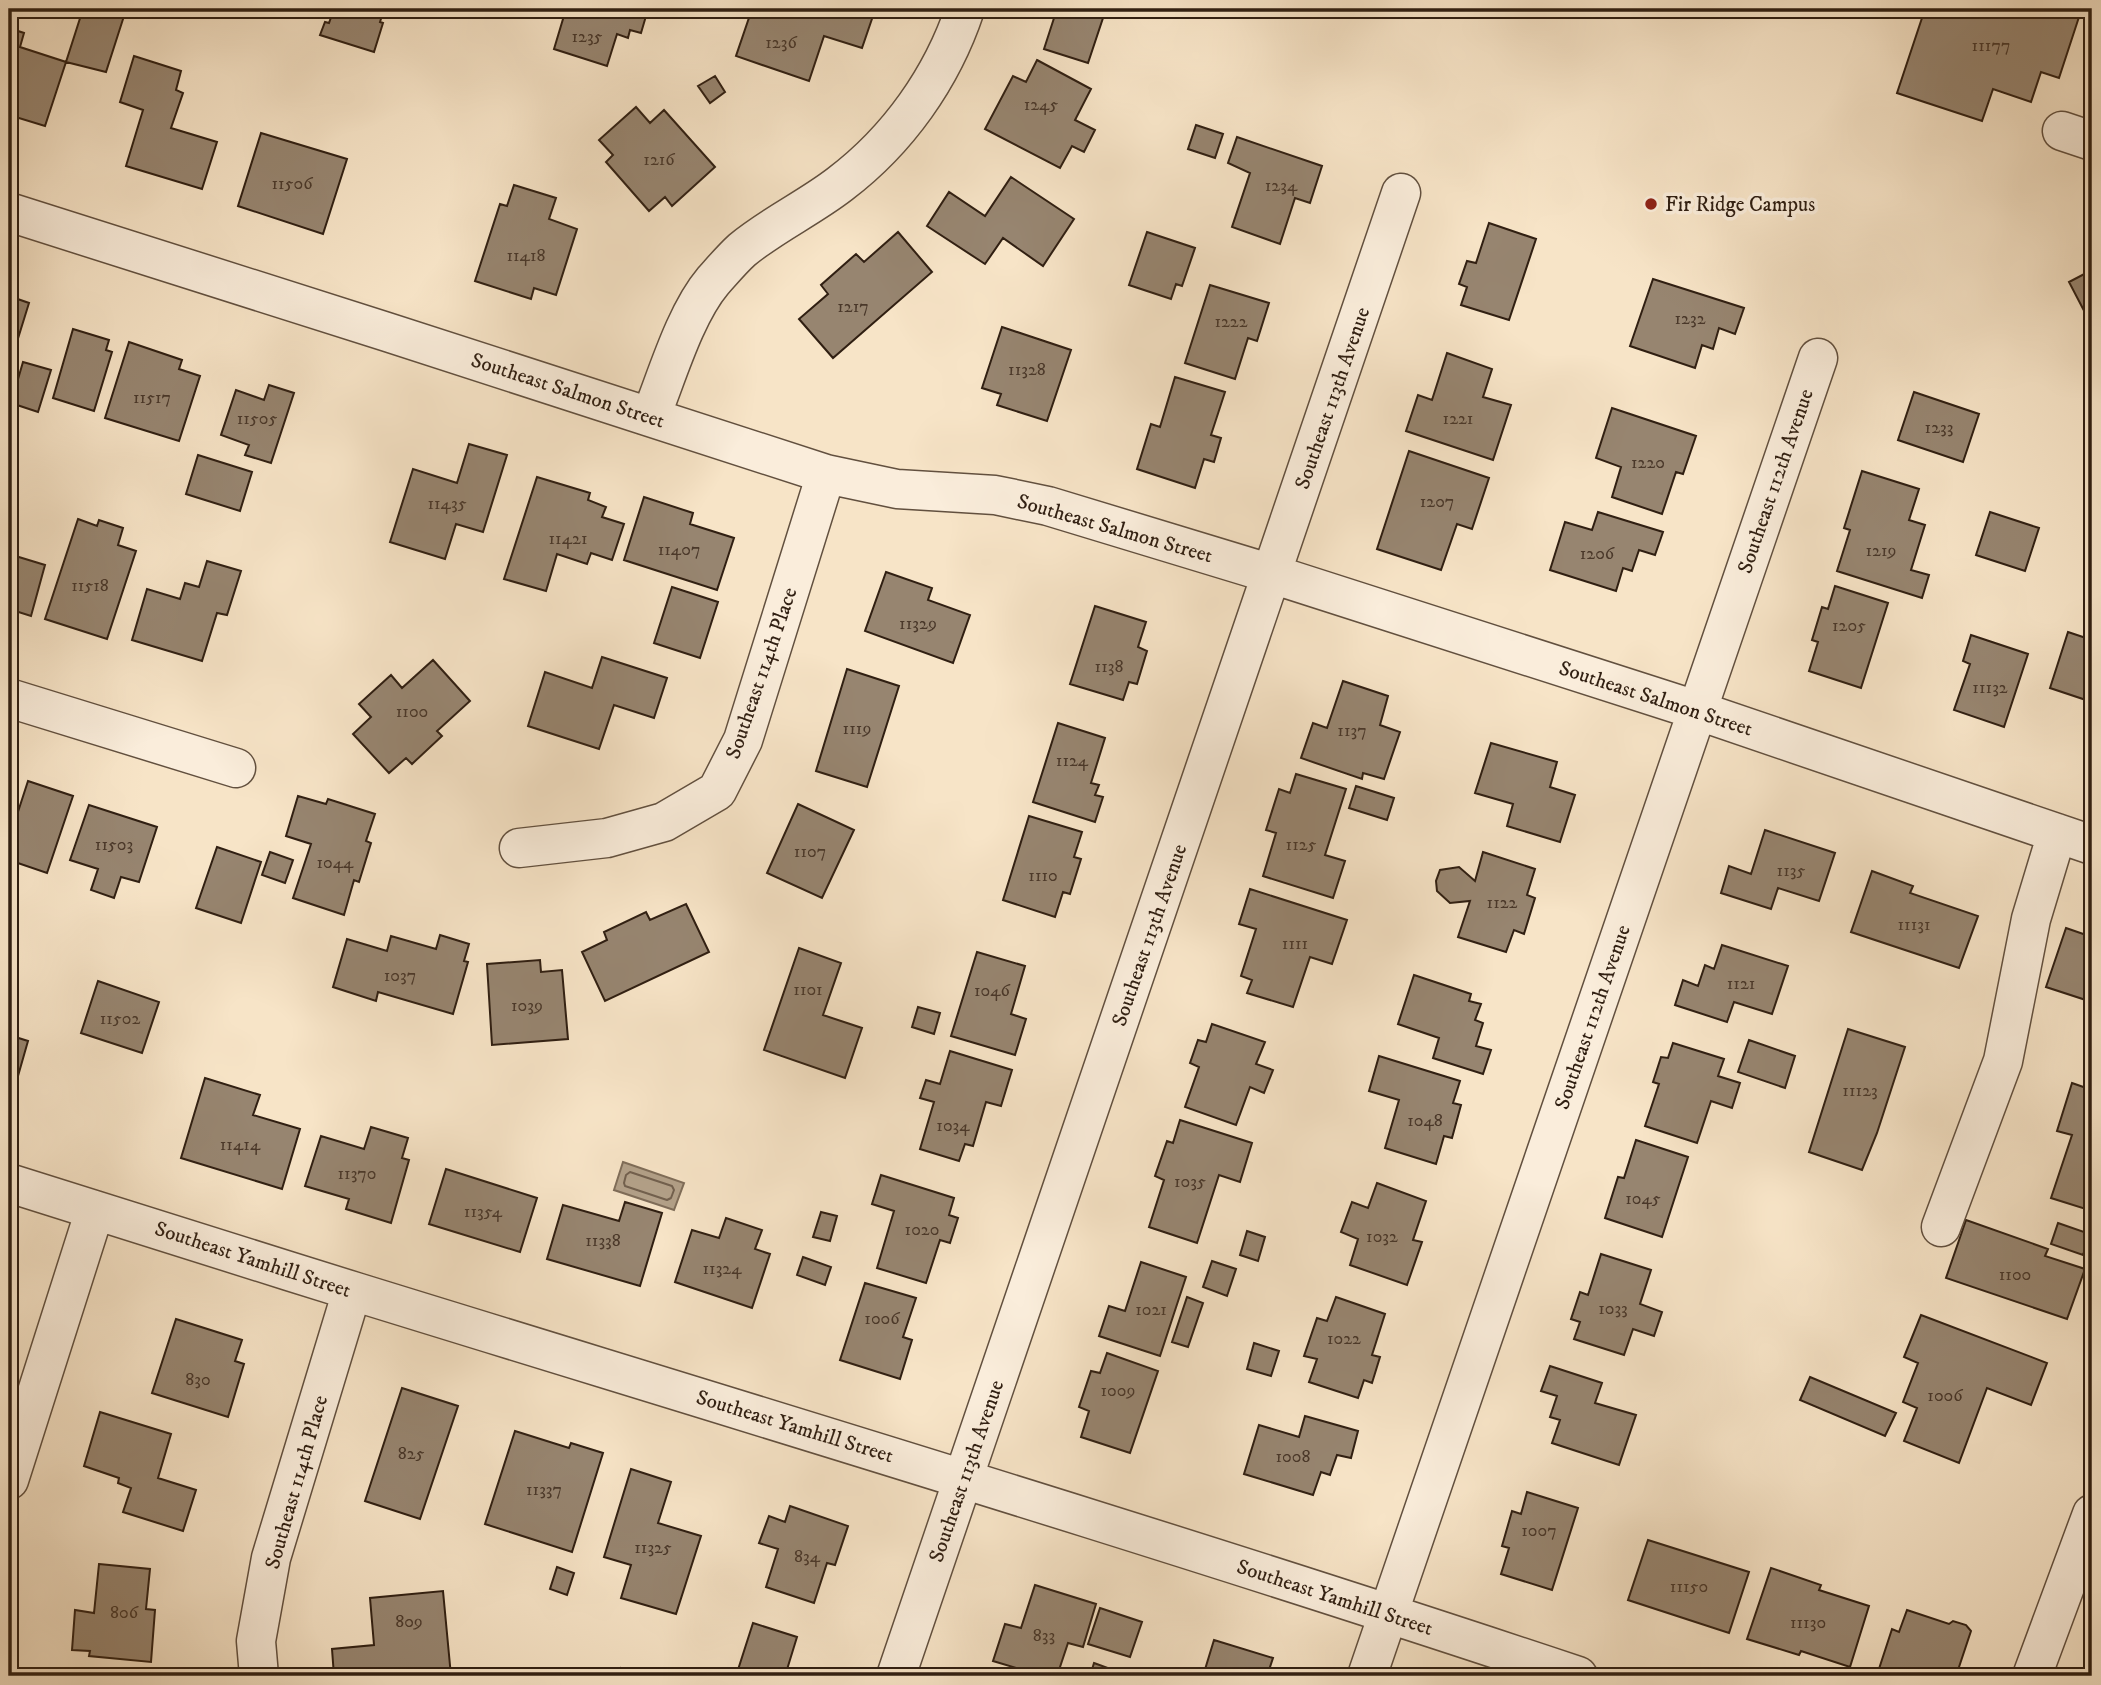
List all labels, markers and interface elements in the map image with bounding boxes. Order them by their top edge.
house number: 1235 [571,26,603,48]
house number: 1236 [765,32,797,54]
house number: 11177 [1972,35,2010,57]
house number: 1245 [1024,94,1058,116]
house number: 1216 [643,149,675,171]
house number: 11506 [271,173,313,195]
house number: 1234 [1265,175,1298,197]
place label: Fir Ridge Campus [1665,192,1815,218]
marker: Fir Ridge Campus [1643,196,1659,212]
house number: 11418 [506,245,546,267]
house number: 1217 [837,296,869,318]
street label: Southeast 113th Avenue [1290,304,1376,493]
house number: 1232 [1674,308,1706,330]
house number: 1222 [1214,311,1248,333]
street label: Southeast Salmon Street [468,347,668,435]
house number: 11328 [1008,359,1046,381]
street label: Southeast 112th Avenue [1732,385,1820,577]
house number: 11517 [133,387,171,409]
house number: 11505 [237,408,277,430]
house number: 1221 [1443,408,1473,430]
house number: 1233 [1925,417,1953,439]
house number: 1220 [1631,452,1665,474]
street label: Southeast Salmon Street [1014,489,1216,569]
house number: 1207 [1420,491,1454,513]
house number: 11435 [427,493,467,515]
house number: 11421 [548,528,588,550]
house number: 11407 [658,539,700,561]
house number: 1219 [1866,540,1897,562]
house number: 1206 [1580,543,1615,565]
house number: 11518 [71,575,109,597]
street label: Southeast 114th Place [720,584,804,763]
house number: 11329 [899,613,937,635]
house number: 1205 [1832,615,1866,637]
street label: Southeast Salmon Street [1556,655,1756,743]
house number: 1138 [1095,656,1123,678]
house number: 11132 [1972,677,2008,699]
house number: 1100 [396,701,428,723]
house number: 1119 [843,718,871,740]
house number: 1137 [1337,720,1367,742]
house number: 1124 [1056,750,1089,772]
house number: 11503 [95,834,133,856]
house number: 1125 [1286,834,1317,856]
house number: 1107 [794,841,826,863]
street label: Southeast 113th Avenue [1107,841,1193,1030]
house number: 1044 [317,852,354,874]
house number: 1135 [1777,860,1805,882]
house number: 1110 [1028,865,1058,887]
house number: 1122 [1487,892,1518,914]
house number: 11131 [1897,914,1931,936]
street label: Southeast 112th Avenue [1549,921,1637,1113]
house number: 1111 [1282,933,1308,955]
house number: 1037 [384,965,416,987]
house number: 1121 [1727,973,1755,995]
house number: 1101 [793,979,823,1001]
house number: 1046 [974,980,1011,1002]
house number: 1039 [511,995,543,1017]
house number: 11502 [100,1008,140,1030]
house number: 11123 [1842,1080,1878,1102]
house number: 1048 [1407,1110,1443,1132]
house number: 1034 [936,1115,970,1137]
house number: 11414 [220,1134,261,1156]
house number: 11370 [337,1163,377,1185]
house number: 1035 [1174,1171,1206,1193]
house number: 1045 [1625,1188,1661,1210]
house number: 11354 [464,1201,503,1223]
street label: Southeast Yamhill Street [151,1216,354,1304]
house number: 1020 [905,1219,939,1241]
house number: 1032 [1366,1226,1398,1248]
house number: 11338 [585,1230,621,1252]
house number: 11324 [702,1258,742,1280]
house number: 1100 [1999,1264,2031,1286]
house number: 1033 [1598,1298,1628,1320]
house number: 1021 [1135,1299,1167,1321]
house number: 1006 [864,1308,900,1330]
house number: 1022 [1327,1328,1361,1350]
house number: 830 [185,1369,211,1391]
street label: Southeast 113th Avenue [924,1377,1010,1566]
house number: 1009 [1101,1380,1135,1402]
street label: Southeast Yamhill Street [693,1385,897,1469]
house number: 1006 [1927,1385,1963,1407]
street label: Southeast 114th Place [260,1392,334,1572]
house number: 825 [398,1443,424,1465]
house number: 1008 [1276,1446,1310,1468]
house number: 11337 [526,1479,562,1501]
house number: 1007 [1521,1520,1557,1542]
house number: 11325 [634,1537,672,1559]
house number: 834 [794,1546,821,1568]
street label: Southeast Yamhill Street [1233,1554,1436,1642]
house number: 11150 [1670,1576,1708,1598]
house number: 806 [110,1602,139,1624]
house number: 809 [395,1611,423,1633]
house number: 11130 [1790,1612,1826,1634]
house number: 833 [1033,1625,1055,1647]

